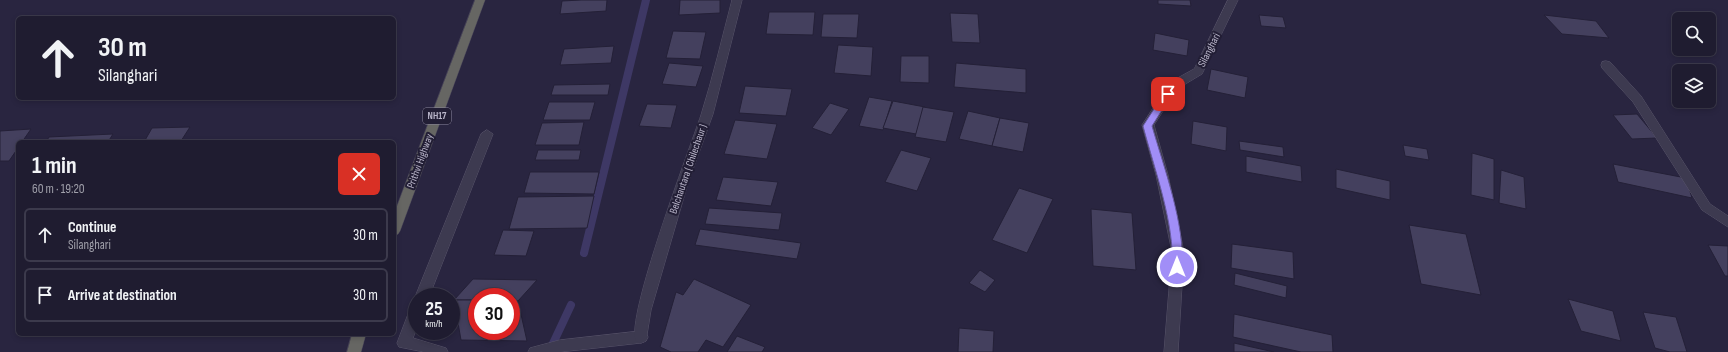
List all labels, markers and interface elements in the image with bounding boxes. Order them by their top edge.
map controls [1672,12,1716,108]
button: search [1672,12,1716,56]
text: 30 m [98,31,147,64]
street label: Silanghari [1195,31,1223,69]
icon: ahead [32,32,84,84]
button: layers [1672,64,1716,108]
text: Silanghari [98,65,157,86]
pin [1151,77,1185,111]
icon: arrive [1157,83,1179,105]
road number: NH17 [423,108,451,124]
street label: Belchautara ( Chilechaur ) [667,123,709,215]
street label: Prithvi Highway [404,131,436,190]
text: 1 min [32,151,77,180]
button: close [338,153,380,195]
text: 60 m · 19:20 [32,181,85,197]
text: Continue [68,218,117,237]
icon: ahead [34,224,56,246]
text: 30 m [353,226,378,245]
text: Silanghari [68,237,111,253]
position arrow [1156,246,1198,288]
icon: arrive [34,284,56,306]
text: Arrive at destination [68,286,177,305]
text: 30 m [353,286,378,305]
speed limit sign: 30 [468,288,520,340]
text: 25 [425,297,443,321]
text: km/h [425,318,443,330]

